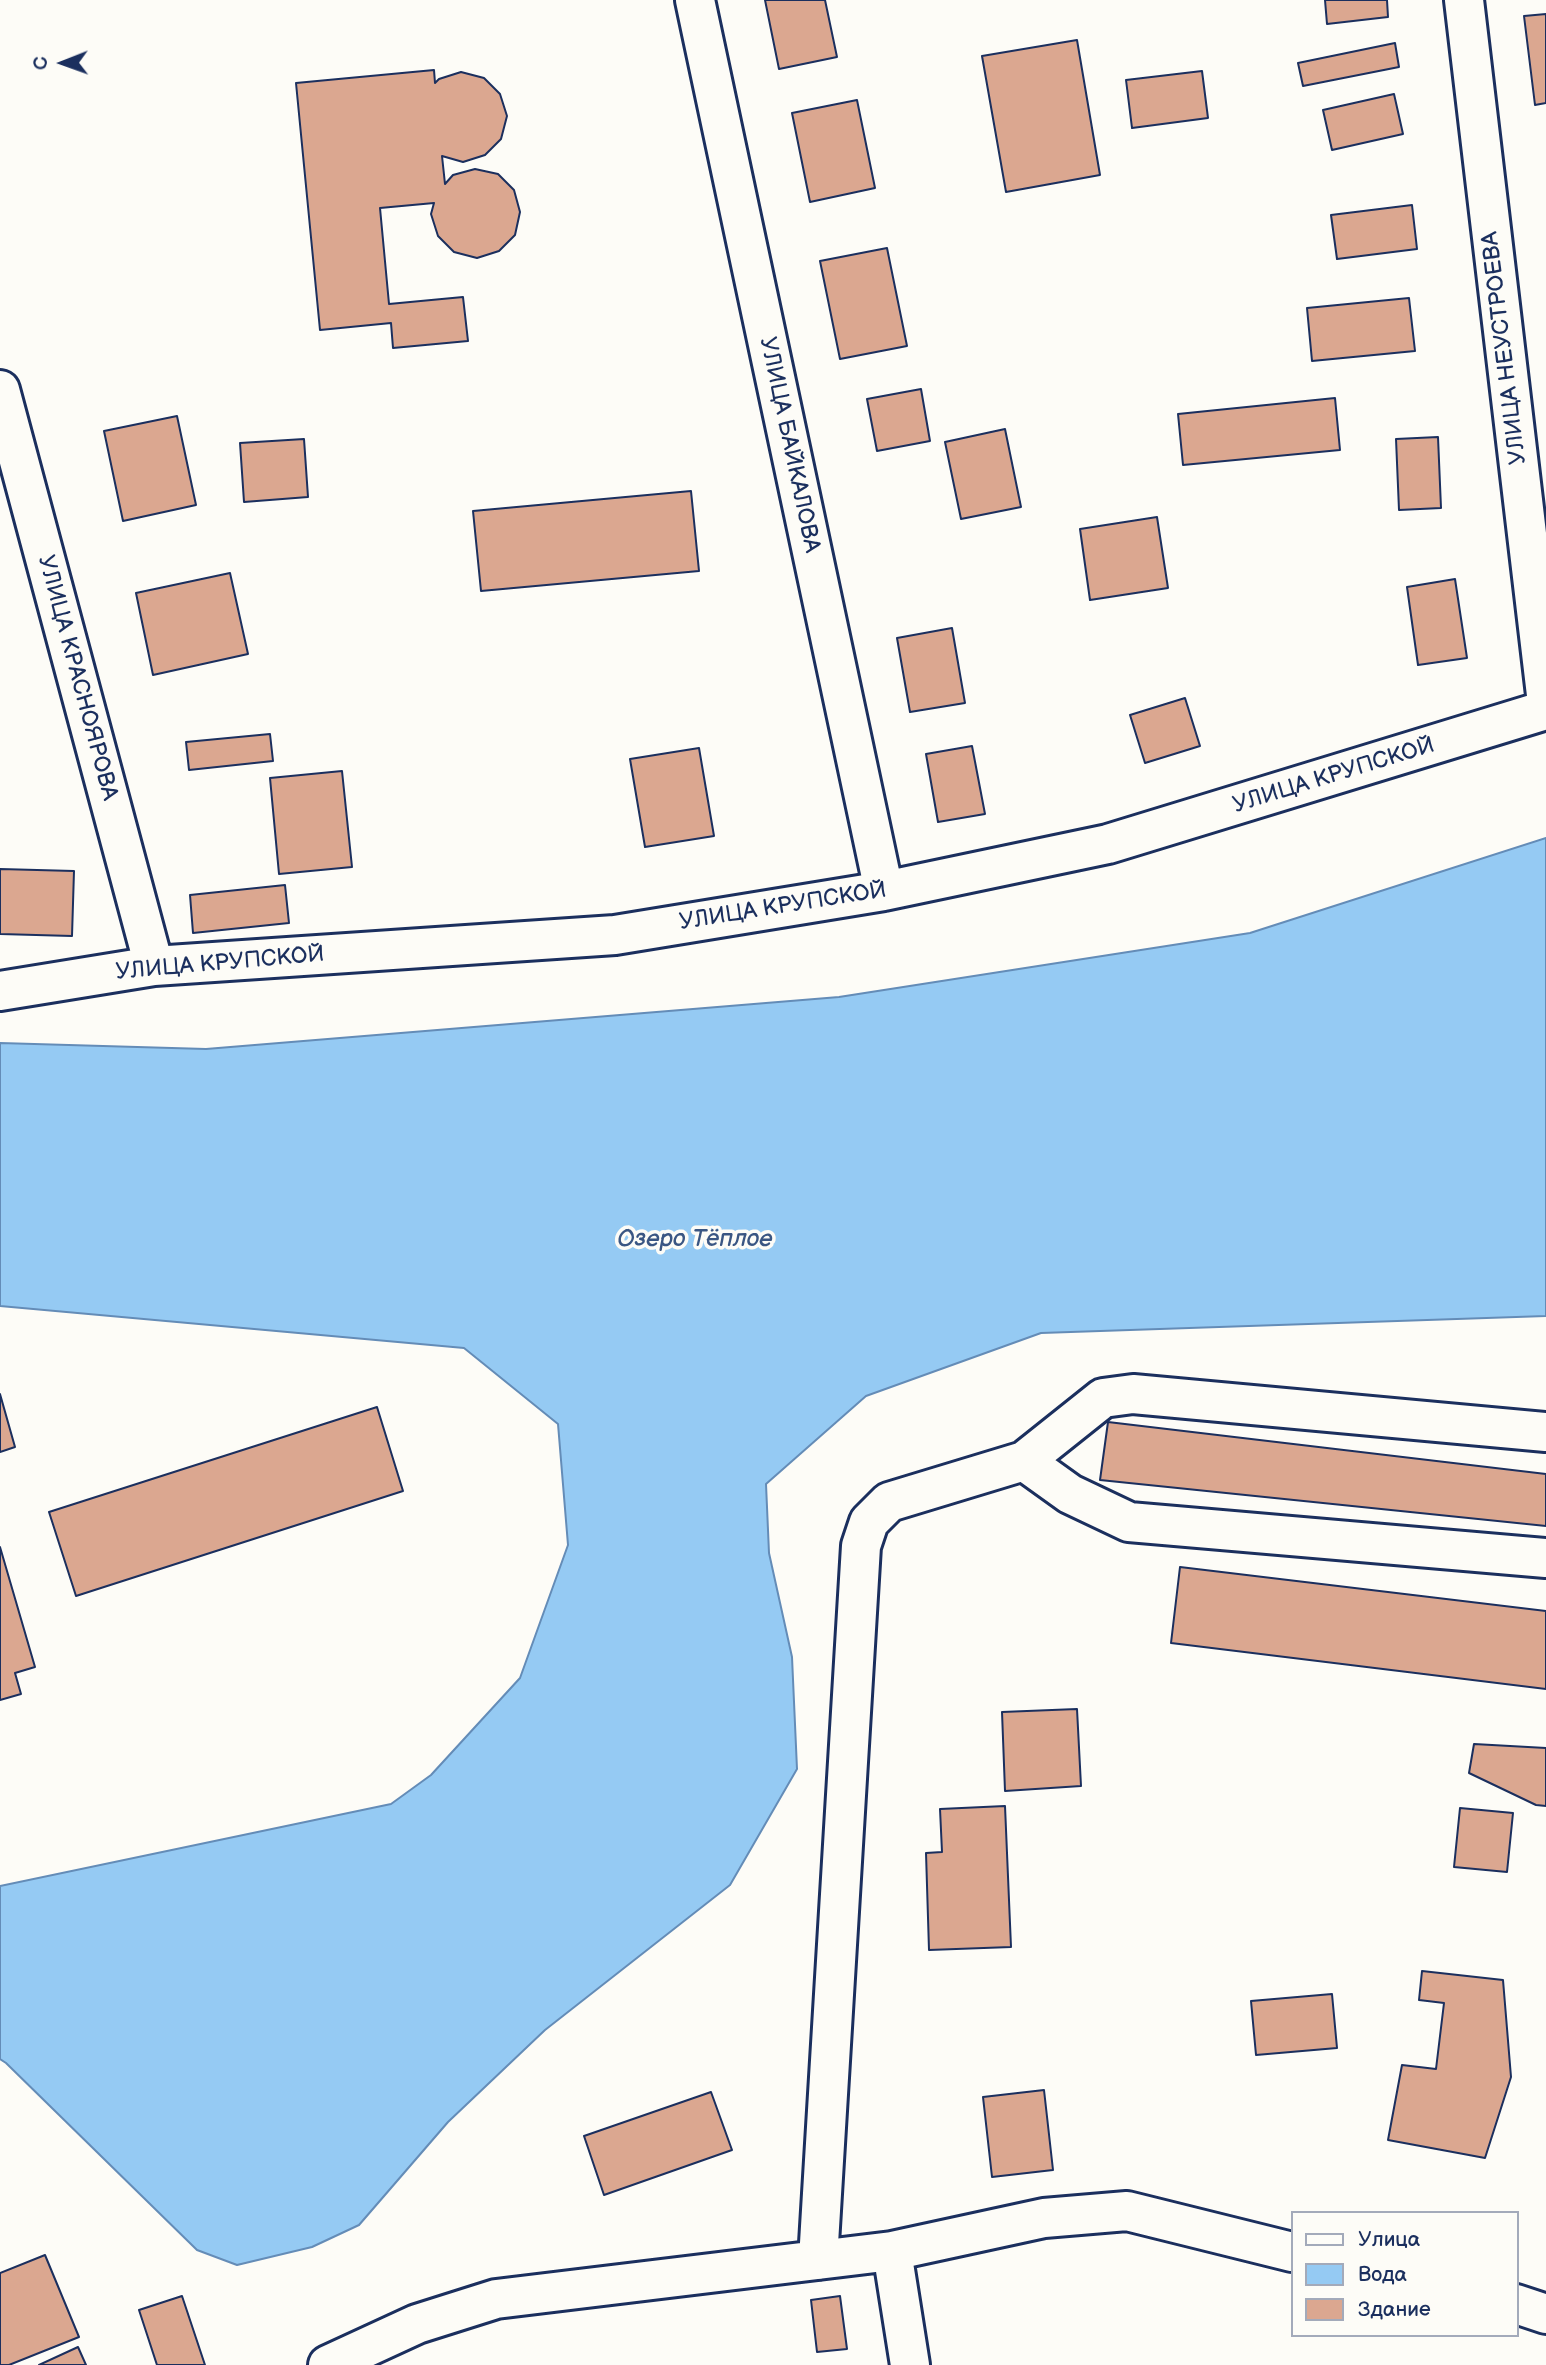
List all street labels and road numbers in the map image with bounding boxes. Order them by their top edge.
street label: УЛИЦА НЕУСТРОЕВА [1477,230,1533,466]
street label: УЛИЦА БАЙКАЛОВА [753,335,825,555]
street label: УЛИЦА КРАСНОЯРОВА [31,552,123,804]
street label: УЛИЦА КРУПСКОЙ [1230,732,1438,820]
street label: УЛИЦА КРУПСКОЙ [677,877,889,937]
street label: УЛИЦА КРУПСКОЙ [114,941,326,987]

